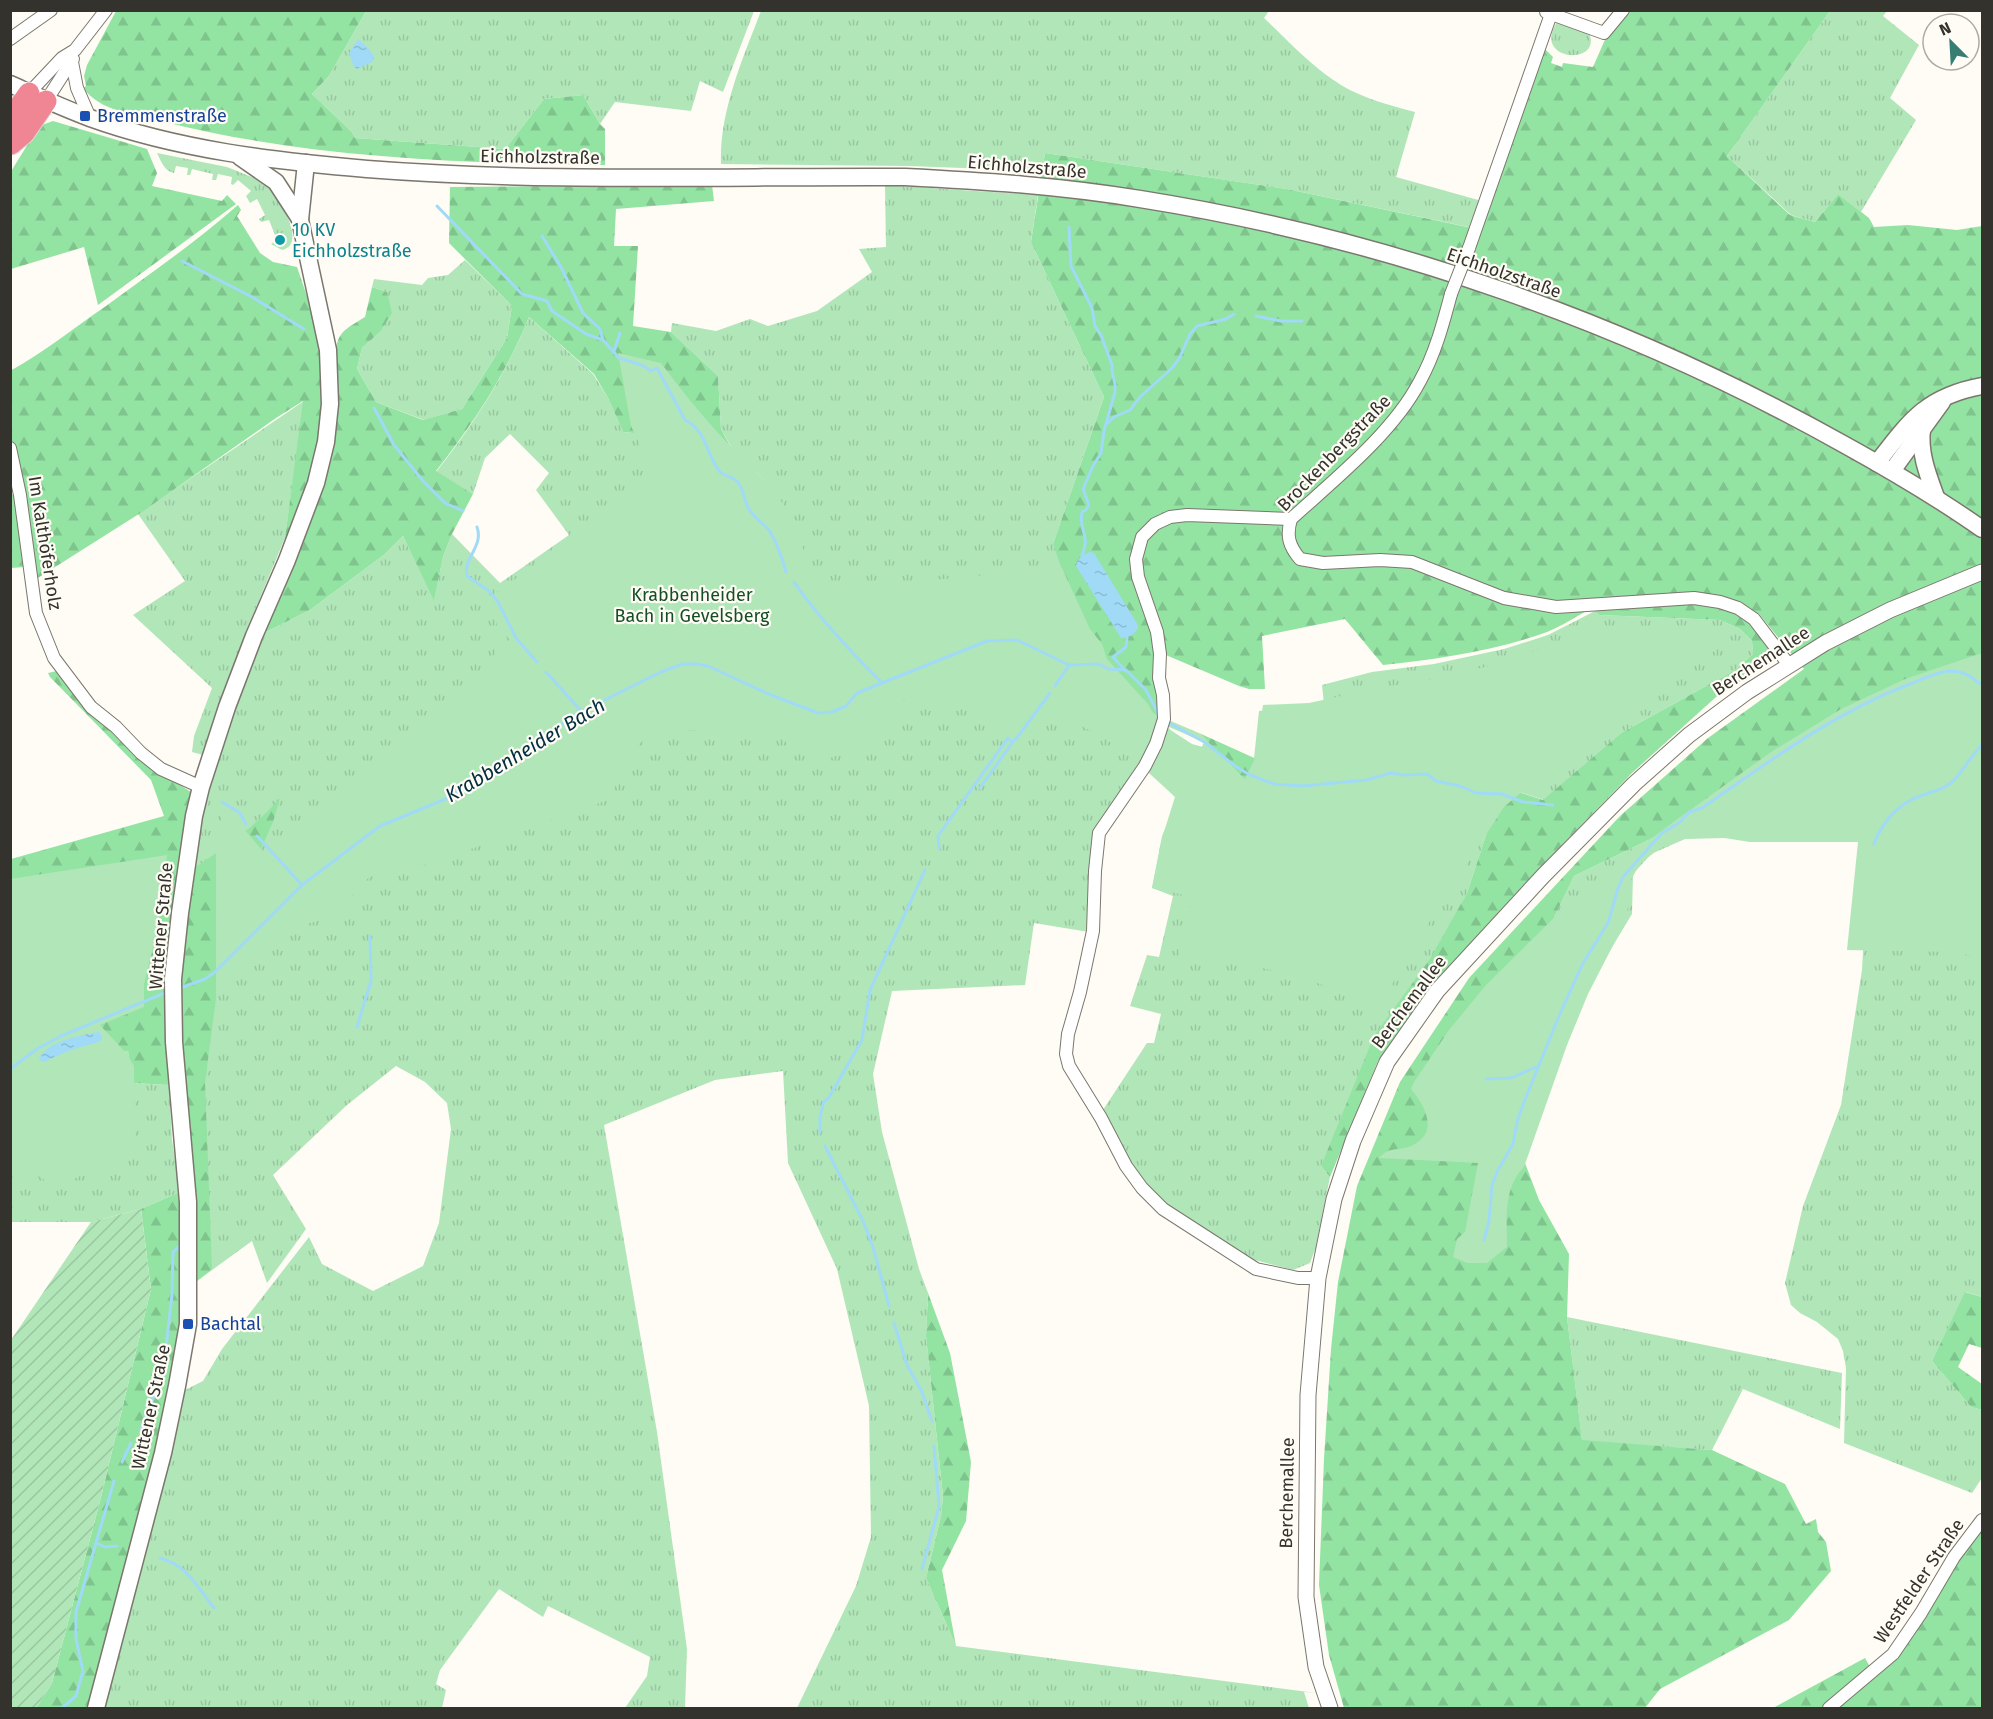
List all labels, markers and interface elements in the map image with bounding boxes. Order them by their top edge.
north arrow [1921,12,1981,72]
text: N [1936,18,1954,40]
place label: Bremmenstraße [97,105,227,127]
marker: Bremmenstraße [78,109,92,123]
street label: Eichholzstraße [480,145,600,169]
street label: Eichholzstraße [966,151,1088,183]
place label: 10 KV Eichholzstraße [292,219,412,262]
marker: 10 KV Eichholzstraße [273,233,287,247]
street label: Eichholzstraße [1444,243,1564,303]
street label: Brockenbergstraße [1273,390,1395,516]
street label: Im Kalthöferholz [24,474,66,612]
park label: Krabbenheider Bach in Gevelsberg [615,584,770,627]
street label: Berchemallee [1708,621,1814,701]
water label: Krabbenheider Bach [441,693,609,807]
street label: Wittener Straße [144,862,178,990]
street label: Berchemallee [1367,951,1451,1053]
place label: Bachtal [200,1313,261,1335]
marker: Bachtal [181,1317,195,1331]
street label: Wittener Straße [127,1342,175,1472]
street label: Berchemallee [1275,1437,1299,1549]
street label: Westfelder Straße [1869,1515,1969,1647]

